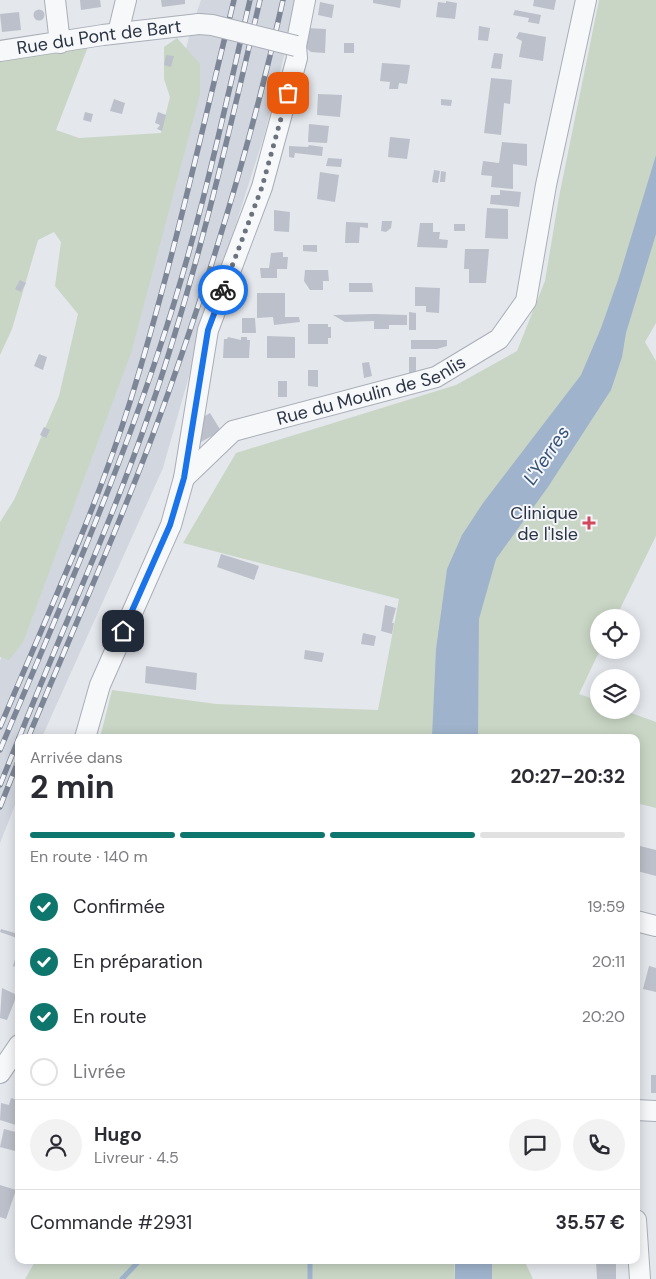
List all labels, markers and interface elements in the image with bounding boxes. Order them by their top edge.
street label: Rue du Pont de Bart [15,14,183,60]
pin [267,72,309,114]
icon: bag [274,79,302,107]
courier [198,265,248,315]
icon: bike [209,276,237,304]
street label: Rue du Moulin de Senlis [274,350,470,431]
water label: L'Yerres [518,421,575,490]
place label: Clinique de l'Isle [510,501,578,546]
marker: Clinique de l'Isle [582,516,596,530]
map controls [590,609,640,719]
button: locate [590,609,640,659]
pin [102,610,144,652]
icon: home [109,617,137,645]
button: layers [590,669,640,719]
text: Arrivée dans [30,747,123,768]
text: 20:27–20:32 [510,764,625,789]
text: 2 min [30,766,115,808]
text: En route · 140 m [30,846,148,867]
icon: check [30,893,58,921]
text: Confirmée [73,894,165,919]
text: 19:59 [587,896,625,917]
icon: check [30,948,58,976]
text: En préparation [73,949,203,974]
text: 20:11 [592,951,625,972]
icon: check [30,1003,58,1031]
text: En route [73,1004,147,1029]
text: 20:20 [582,1006,625,1027]
text: Livrée [73,1059,126,1084]
button: person [30,1119,82,1171]
button: chat [509,1119,561,1171]
button: phone [573,1119,625,1171]
text: Hugo [94,1122,142,1147]
text: Livreur · 4.5 [94,1147,179,1168]
text: Commande #2931 [30,1210,192,1235]
text: 35.57 € [556,1210,625,1235]

